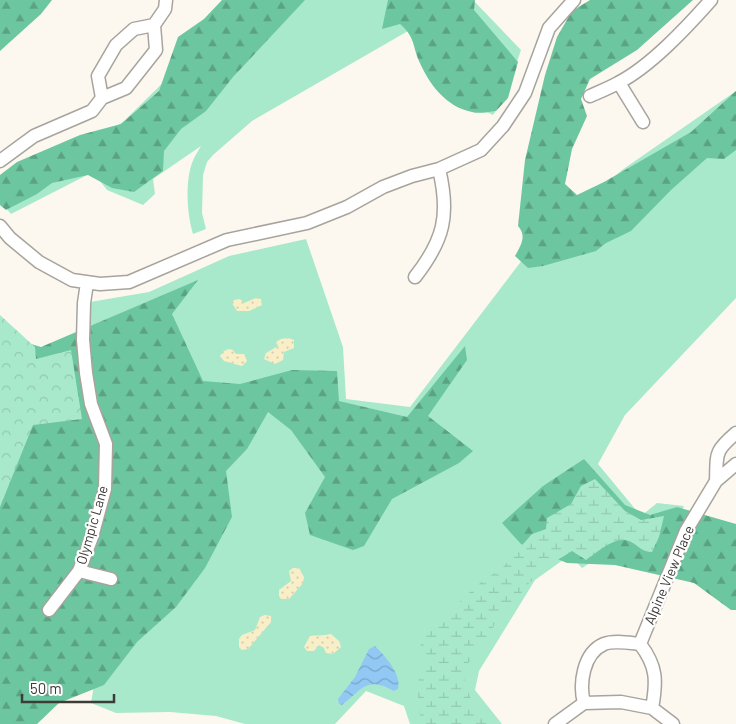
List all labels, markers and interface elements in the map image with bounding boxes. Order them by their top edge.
street label: Olympic Lane [72,483,111,566]
street label: Alpine View Place [640,523,697,627]
scale bar [22,672,115,704]
text: 50 m [30,679,62,697]

